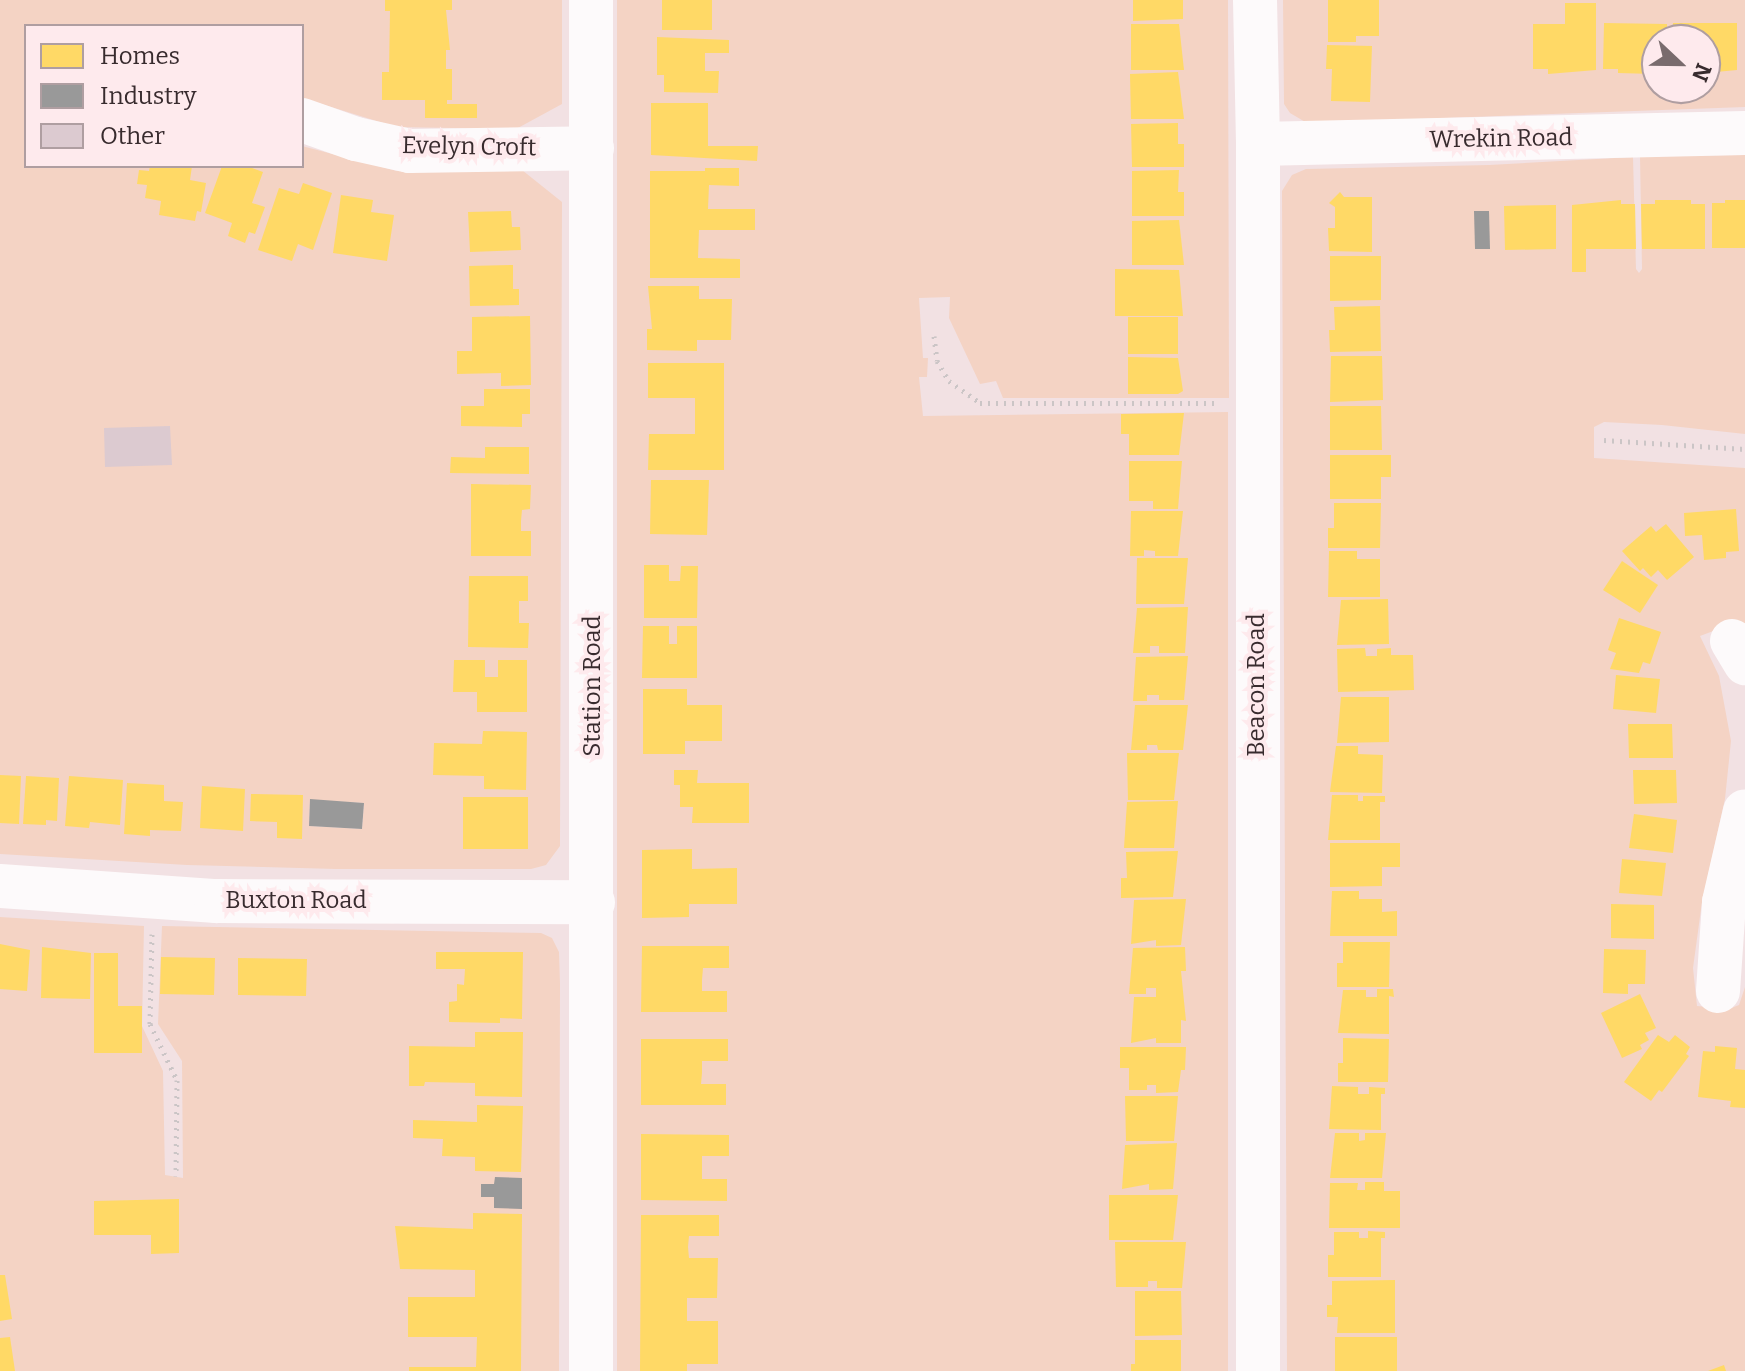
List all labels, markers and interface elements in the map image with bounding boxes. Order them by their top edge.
legend [24,24,304,168]
north arrow [1641,24,1721,104]
text: Homes [100,42,180,70]
text: N [1686,59,1718,85]
text: Industry [100,82,197,110]
text: Other [100,122,165,150]
street label: Wrekin Road [1429,123,1573,155]
street label: Evelyn Croft [402,131,536,163]
street label: Beacon Road [1243,613,1271,757]
street label: Station Road [579,615,607,757]
street label: Buxton Road [225,887,367,915]

